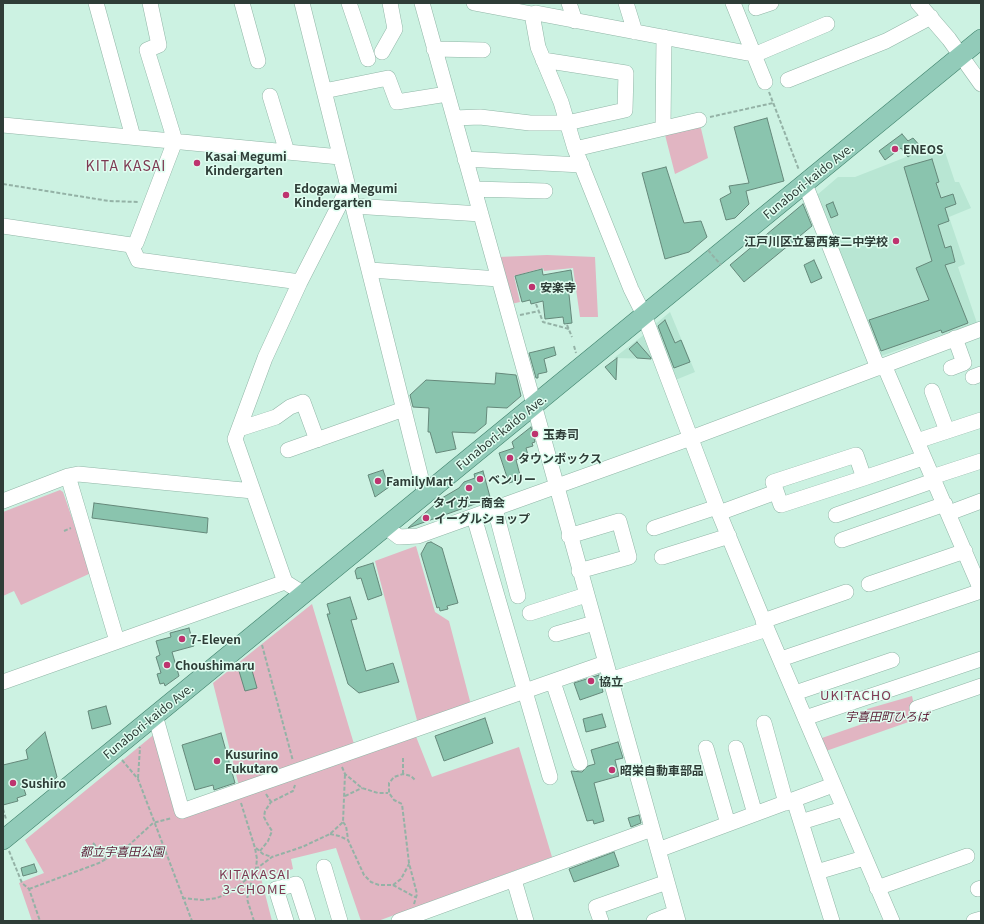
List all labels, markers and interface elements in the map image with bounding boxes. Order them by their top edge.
street label: Funabori-kaido Ave. [760,140,856,222]
place label: ENEOS [903,142,943,156]
marker: ENEOS [890,144,900,154]
place label: Kasai Megumi Kindergarten [205,149,287,177]
district label: KITA KASAI [86,158,166,174]
marker: Kasai Megumi Kindergarten [192,158,202,168]
place label: Edogawa Megumi Kindergarten [294,181,397,209]
marker: Edogawa Megumi Kindergarten [281,190,291,200]
place label: 江戸川区立葛西第二中学校 [744,234,888,248]
marker: 江戸川区立葛西第二中学校 [891,236,901,246]
place label: 安楽寺 [540,280,576,294]
marker: 安楽寺 [527,282,537,292]
street label: Funabori-kaido Ave. [453,391,549,473]
place label: 玉寿司 [543,427,579,441]
marker: 玉寿司 [530,429,540,439]
place label: タウンボックス [518,451,602,465]
marker: タウンボックス [505,453,515,463]
place label: ベンリー [488,472,536,486]
place label: FamilyMart [386,474,453,488]
marker: ベンリー [475,474,485,484]
marker: FamilyMart [373,476,383,486]
marker: タイガー商会 [464,483,474,493]
place label: タイガー商会 [433,495,505,509]
place label: イーグルショップ [434,511,530,525]
marker: イーグルショップ [421,513,431,523]
place label: 7-Eleven [190,632,241,646]
marker: 7-Eleven [177,634,187,644]
place label: Choushimaru [175,658,255,672]
marker: Choushimaru [162,660,172,670]
place label: 協立 [599,674,623,688]
marker: 協立 [586,676,596,686]
street label: Funabori-kaido Ave. [100,680,196,762]
district label: UKITACHO [820,687,892,703]
park label: 宇喜田町ひろば [845,709,929,723]
place label: Kusurino Fukutaro [225,747,278,775]
marker: Kusurino Fukutaro [212,756,222,766]
place label: 昭栄自動車部品 [620,763,704,777]
marker: 昭栄自動車部品 [607,765,617,775]
place label: Sushiro [21,776,66,790]
marker: Sushiro [8,778,18,788]
park label: 都立宇喜田公園 [80,844,164,858]
district label: KITAKASAI 3-CHOME [219,866,291,897]

